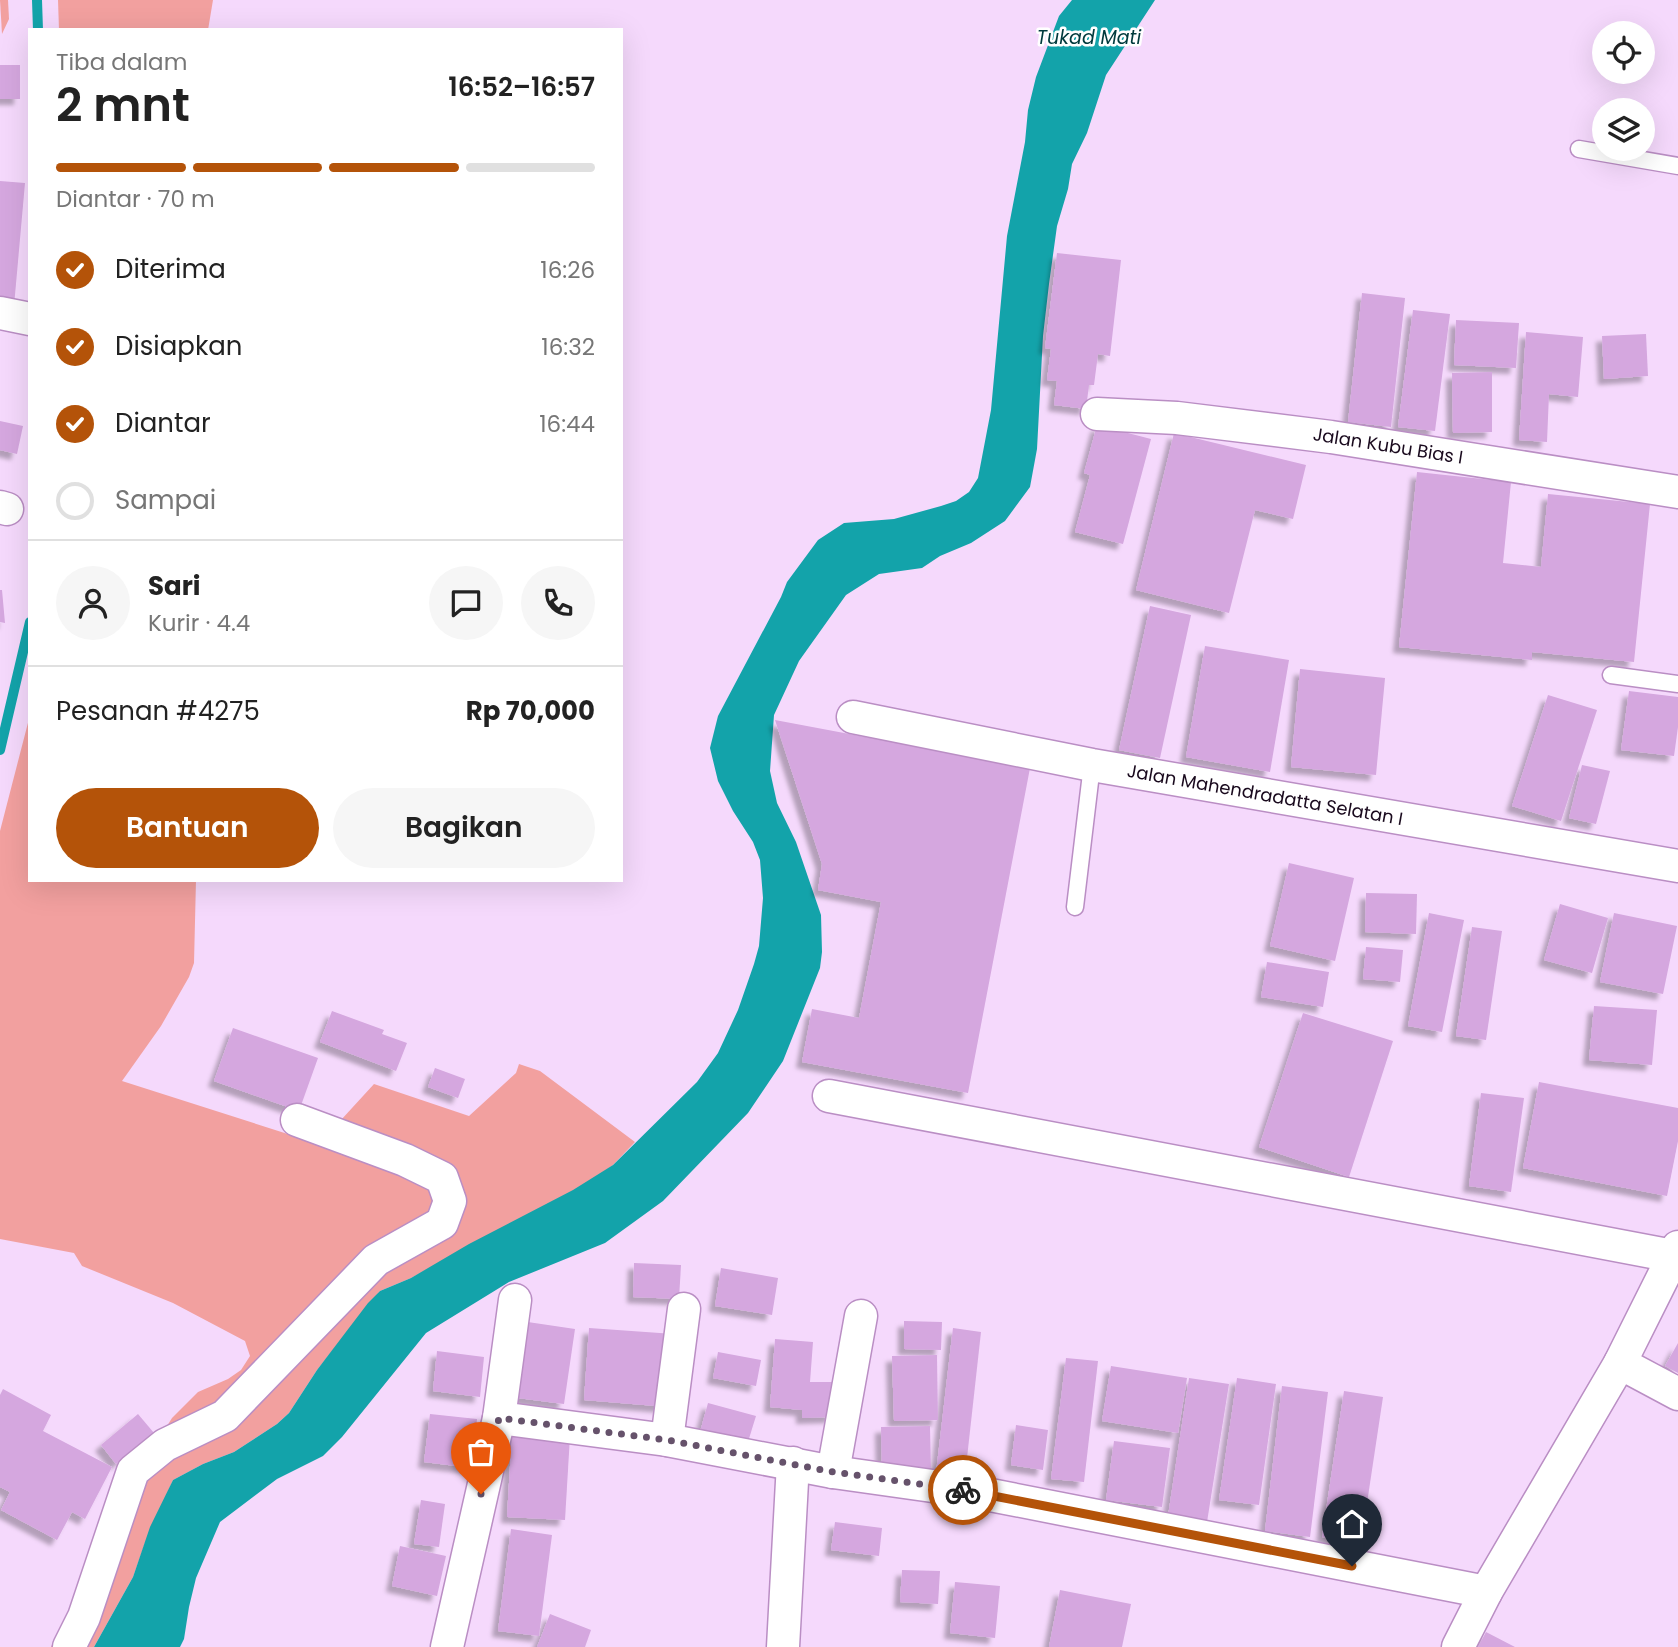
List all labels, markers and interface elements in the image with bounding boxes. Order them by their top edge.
map controls [1592,21,1655,161]
button: locate [1592,21,1655,84]
water label: Tukad Mati [1037,24,1142,51]
text: Tiba dalam [56,46,187,78]
text: 16:52–16:57 [448,69,595,105]
text: 2 mnt [56,73,190,137]
button: layers [1592,98,1655,161]
text: Diantar · 70 m [56,183,215,215]
icon: check [56,251,94,289]
text: Diterima [115,251,226,287]
text: 16:26 [540,254,595,286]
icon: check [56,328,94,366]
text: Disiapkan [115,328,243,364]
text: 16:32 [541,331,595,363]
icon: check [56,405,94,443]
text: Diantar [115,405,211,441]
text: 16:44 [539,408,595,440]
street label: Jalan Kubu Bias I [1311,421,1465,470]
text: Sampai [115,482,216,518]
button: person [56,566,130,640]
button: chat [429,566,503,640]
button: phone [521,566,595,640]
text: Sari [148,568,200,604]
text: Kurir · 4.4 [148,607,250,639]
text: Pesanan #4275 [56,693,260,729]
text: Rp 70,000 [466,693,595,729]
street label: Jalan Mahendradatta Selatan I [1125,758,1405,831]
button: Bantuan [56,788,319,868]
button: Bagikan [333,788,595,868]
pin [451,1422,511,1494]
icon: bag [462,1433,500,1471]
courier [928,1455,998,1525]
icon: bike [944,1471,982,1509]
pin [1322,1494,1382,1566]
icon: home [1333,1505,1371,1543]

